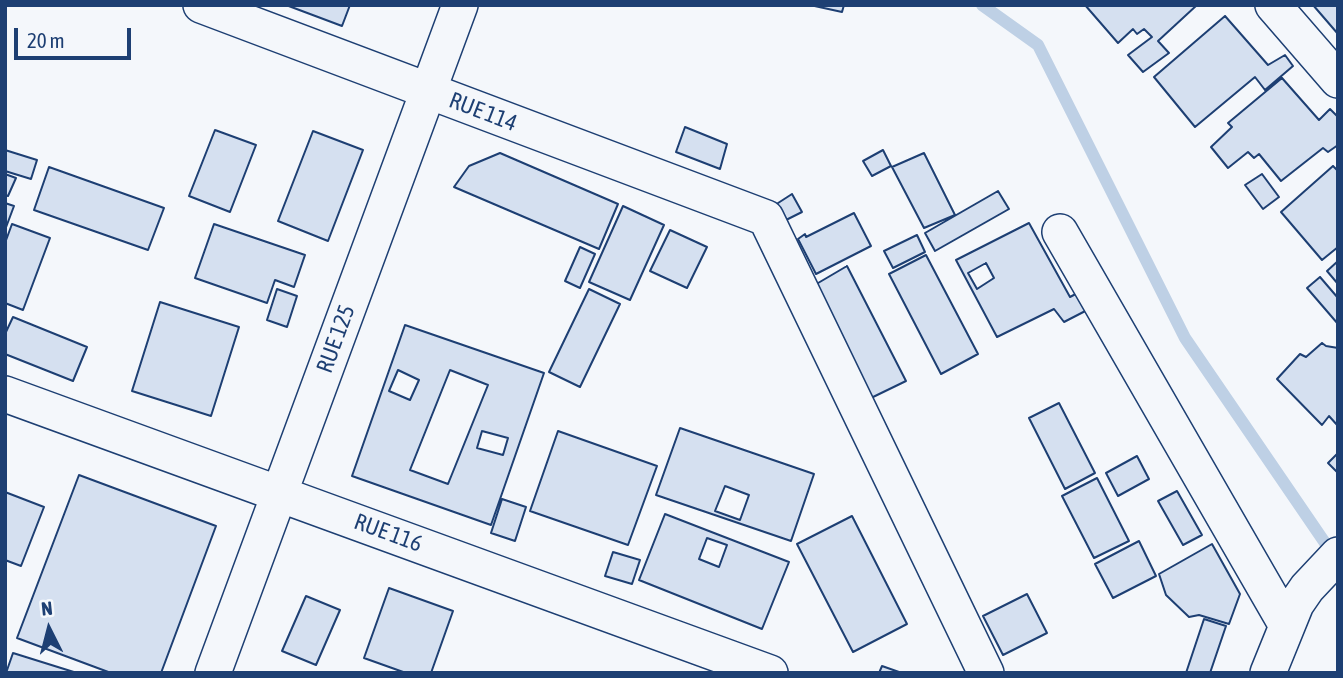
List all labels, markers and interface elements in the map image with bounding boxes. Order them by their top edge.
scale bar [18,14,135,58]
text: 20 m [27,28,65,52]
street label: RUE 114 [445,86,521,138]
street label: RUE 125 [311,301,361,377]
street label: RUE 116 [350,508,426,558]
north arrow [14,594,84,664]
text: N [40,597,54,620]

